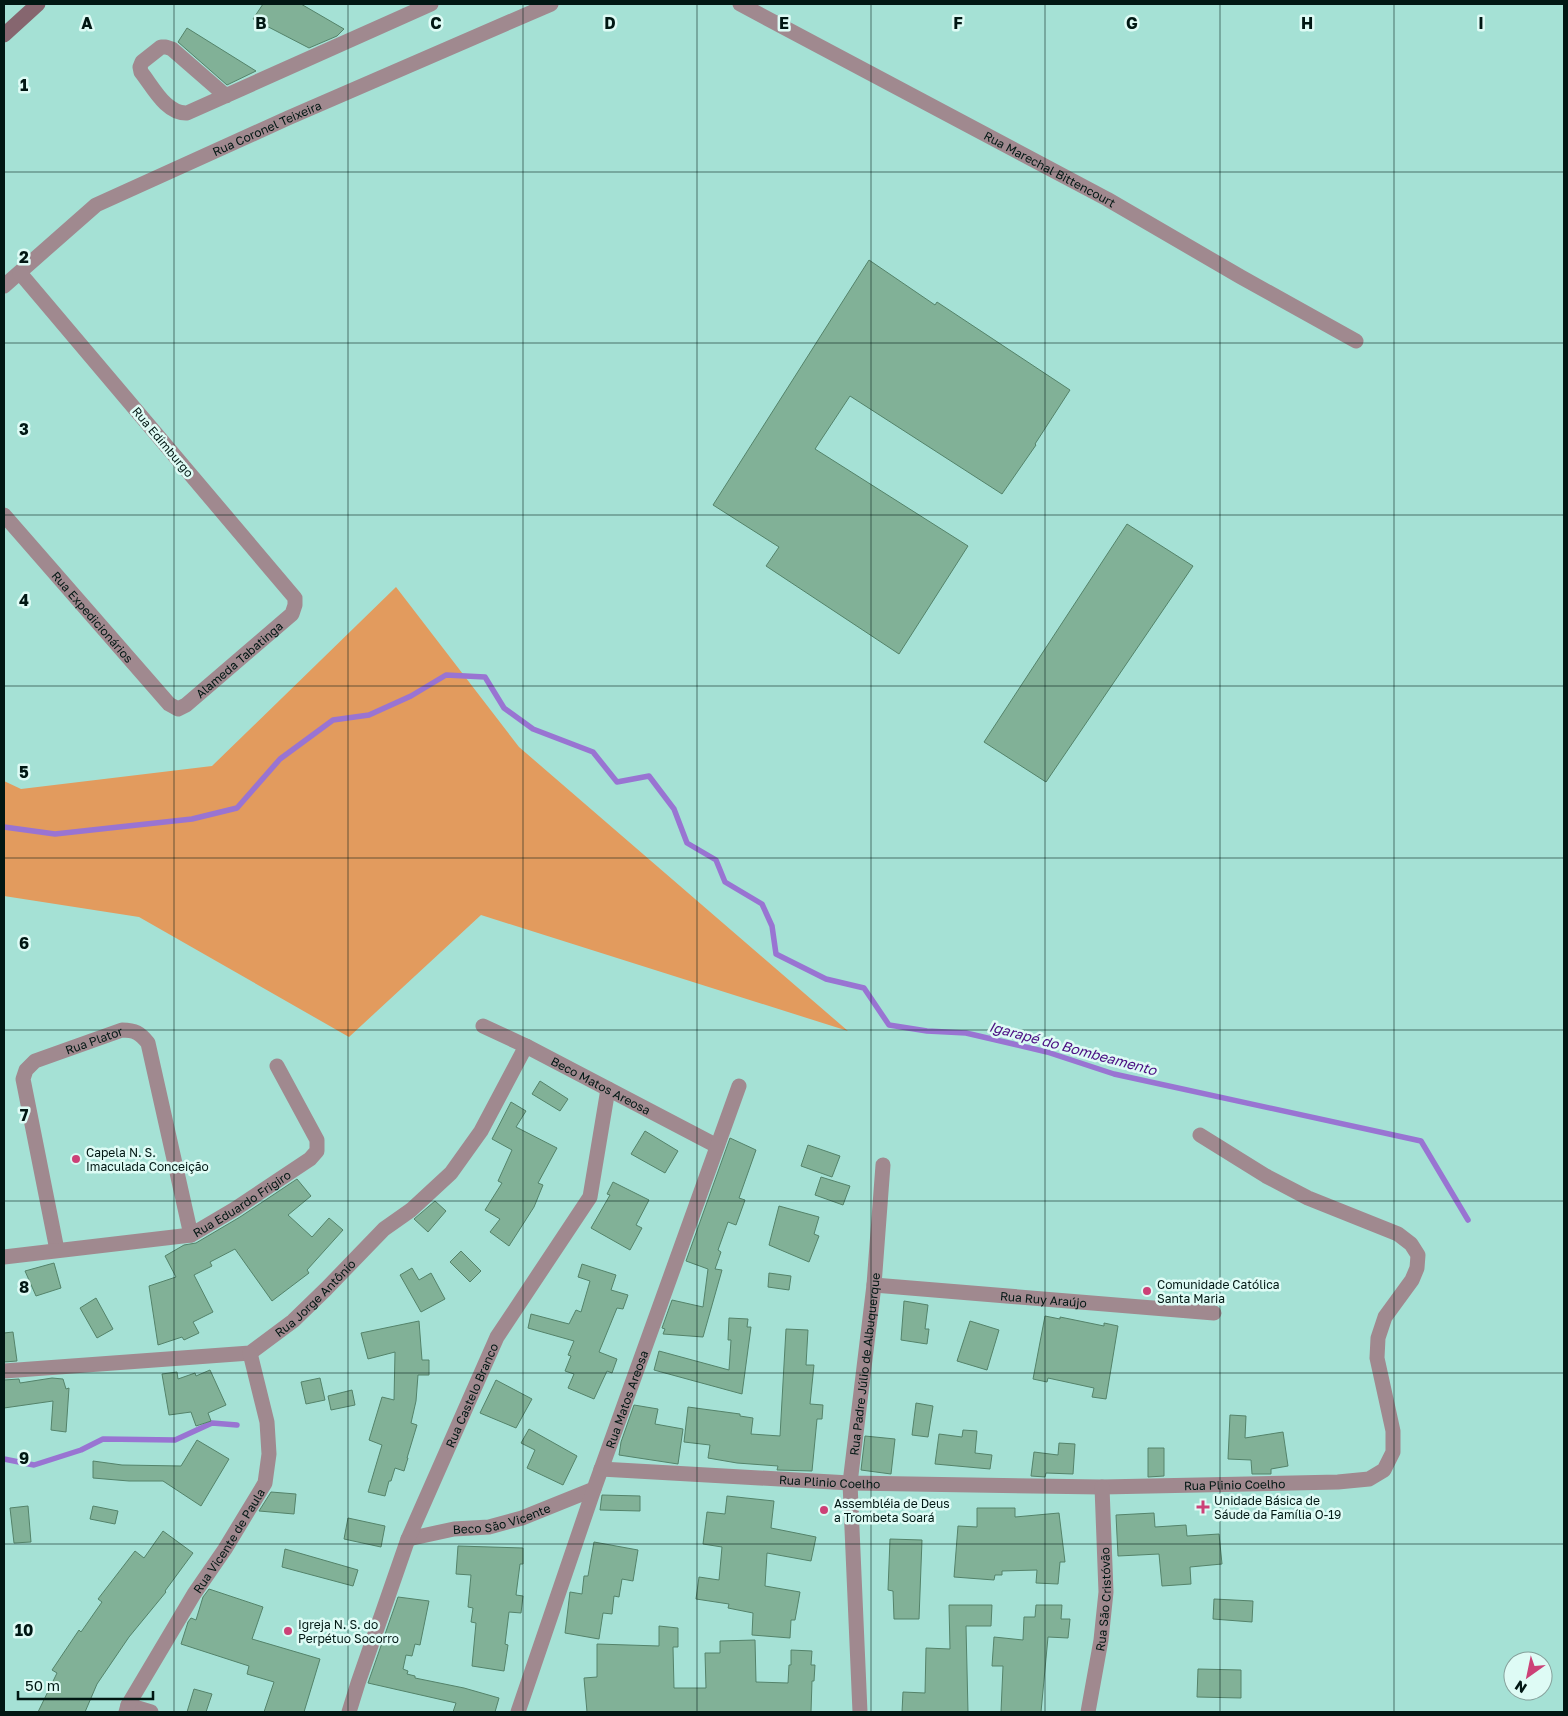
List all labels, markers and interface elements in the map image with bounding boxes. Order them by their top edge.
text: A [81,13,93,33]
text: B [255,13,267,33]
text: C [430,13,442,33]
text: D [604,13,616,33]
text: E [779,13,789,33]
text: F [953,13,963,33]
text: G [1126,13,1138,33]
text: H [1301,13,1313,33]
text: I [1478,13,1484,33]
text: 1 [20,75,28,95]
street label: Rua Coronel Teixeira [210,97,324,159]
street label: Rua Marechal Bittencourt [982,128,1119,210]
text: 2 [19,247,29,267]
street label: Rua Edimburgo [129,404,197,480]
text: 3 [19,419,29,439]
street label: Rua Expedicionários [49,568,137,666]
text: 4 [19,590,29,610]
street label: Alameda Tabatinga [192,618,286,701]
text: 5 [19,762,29,782]
text: 6 [19,933,29,953]
water label: Igarapé do Bombeamento [987,1017,1160,1079]
street label: Rua Plator [63,1023,125,1057]
street label: Beco Matos Areosa [549,1053,653,1117]
text: 7 [20,1105,29,1125]
place label: Capela N. S. Imaculada Conceição [86,1145,209,1174]
marker: Capela N. S. Imaculada Conceição [70,1153,82,1165]
street label: Rua Eduardo Frigiro [190,1167,293,1240]
street label: Rua Jorge Antônio [271,1256,358,1340]
street label: Rua Padre Júlio de Albuquerque [846,1272,882,1456]
text: 8 [19,1277,29,1297]
place label: Comunidade Católica Santa Maria [1157,1277,1280,1306]
marker: Comunidade Católica Santa Maria [1141,1285,1153,1297]
street label: Rua Ruy Araújo [999,1288,1087,1310]
street label: Rua Castelo Branco [442,1341,501,1450]
street label: Rua Matos Areosa [602,1348,651,1450]
text: 9 [19,1448,29,1468]
street label: Rua Plinio Coelho [779,1472,880,1491]
street label: Rua Plinio Coelho [1184,1476,1285,1493]
street label: Rua Vicente de Paula [189,1485,268,1596]
place label: Unidade Básica de Sáude da Família O-19 [1214,1493,1341,1522]
place label: Assembléia de Deus a Trombeta Soará [834,1496,950,1525]
street label: Beco São Vicente [452,1500,552,1537]
marker: Unidade Básica de Sáude da Família O-19 [1196,1500,1210,1514]
marker: Assembléia de Deus a Trombeta Soará [818,1504,830,1516]
street label: Rua São Cristóvão [1092,1547,1114,1653]
place label: Igreja N. S. do Perpétuo Socorro [298,1617,399,1646]
text: 10 [15,1620,33,1640]
marker: Igreja N. S. do Perpétuo Socorro [282,1625,294,1637]
north arrow [1503,1651,1553,1701]
scale bar [18,1668,152,1700]
text: 50 m [25,1676,60,1694]
text: N [1512,1677,1530,1697]

